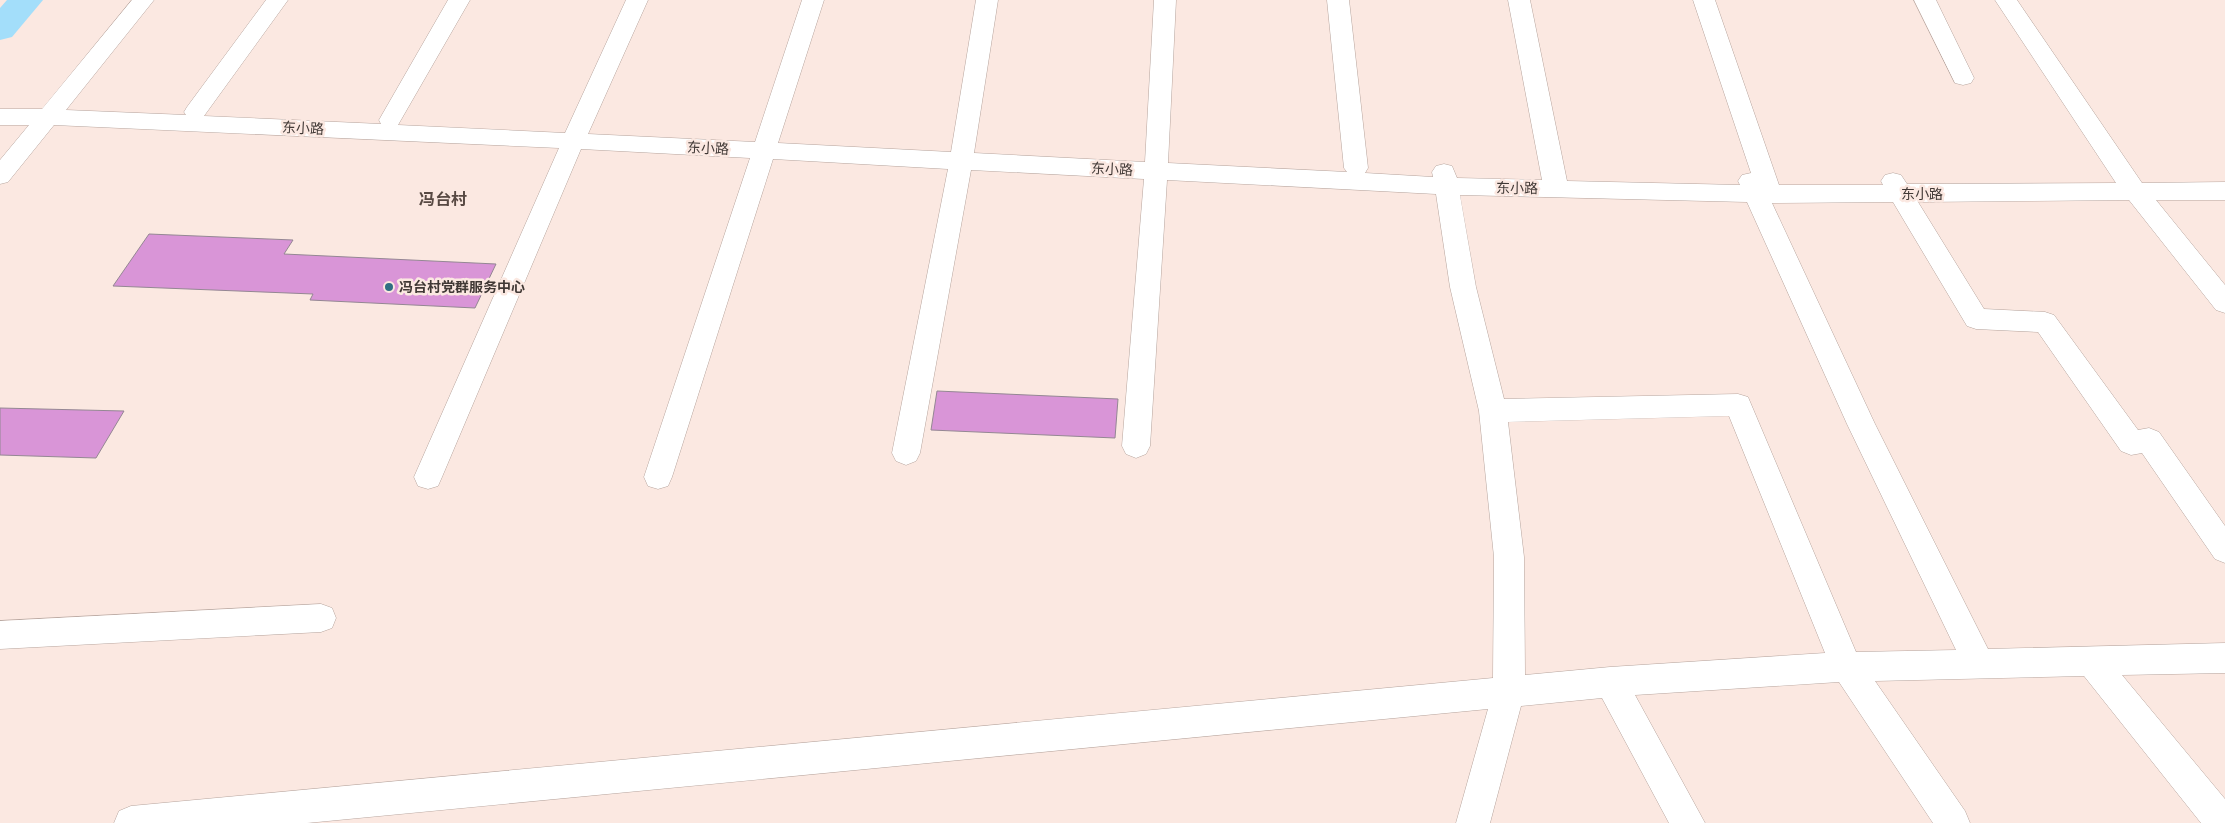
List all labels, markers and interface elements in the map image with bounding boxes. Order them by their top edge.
street label: 东小路 [282,118,324,137]
street label: 东小路 [687,138,729,157]
street label: 东小路 [1091,159,1133,178]
street label: 东小路 [1496,179,1538,196]
street label: 东小路 [1901,185,1943,202]
district label: 冯台村 [419,189,467,209]
place label: 冯台村党群服务中心 [399,278,525,295]
marker: 冯台村党群服务中心 [383,281,395,293]

